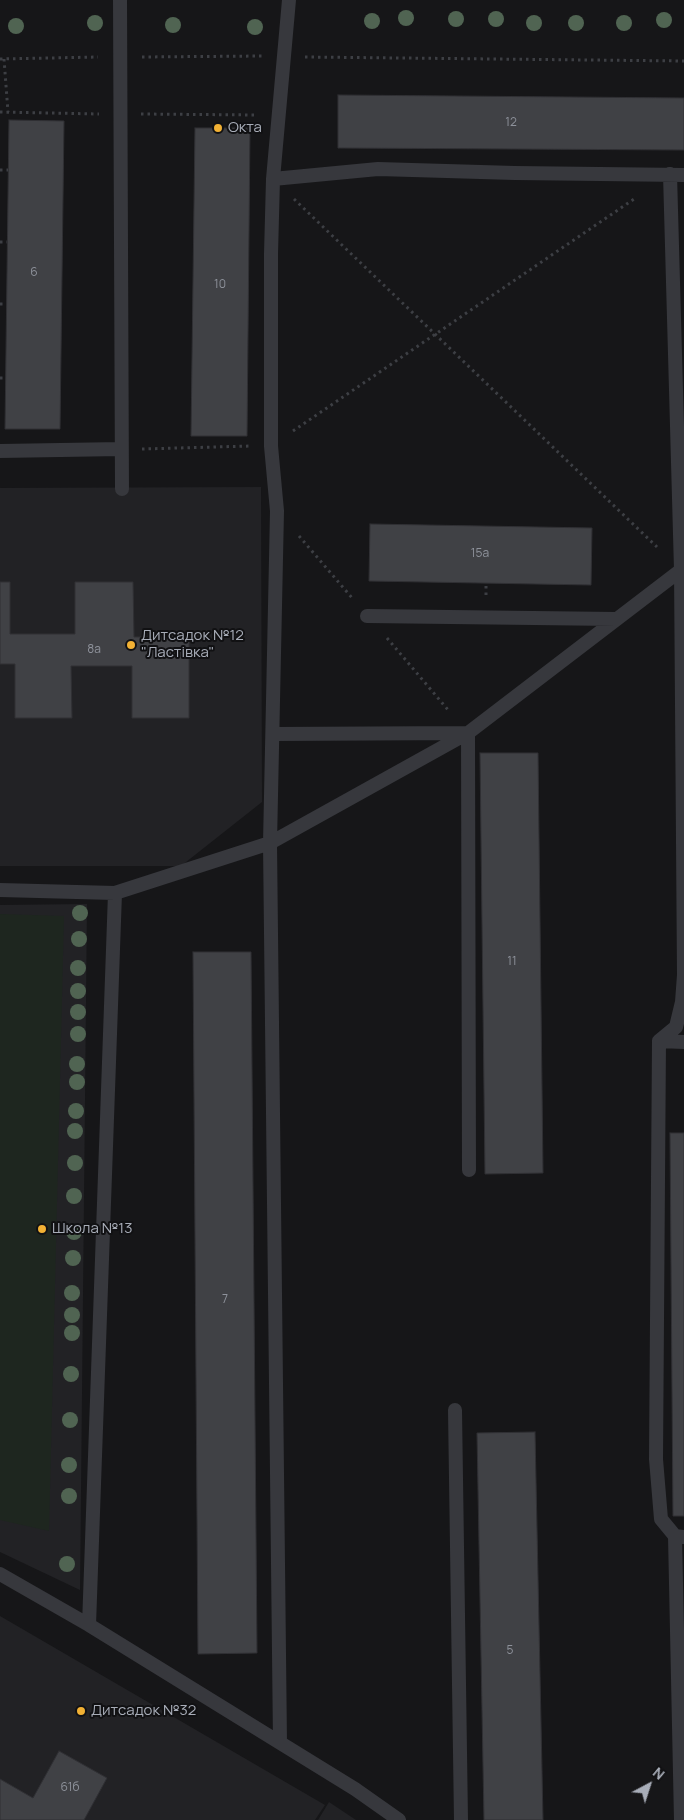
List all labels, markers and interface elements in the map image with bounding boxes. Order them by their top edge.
house number: 12 [505,116,517,130]
place label: Окта [228,119,262,137]
marker: Окта [212,122,224,134]
house number: 6 [30,266,38,280]
house number: 10 [214,278,226,292]
house number: 15а [471,547,489,561]
place label: Дитсадок №12 "Ластівка" [141,627,244,662]
marker: Дитсадок №12 "Ластівка" [125,639,137,651]
house number: 8а [87,643,101,657]
house number: 11 [507,955,517,969]
place label: Школа №13 [52,1220,132,1238]
marker: Школа №13 [36,1223,48,1235]
house number: 7 [222,1293,228,1307]
house number: 5 [507,1644,513,1658]
place label: Дитсадок №32 [91,1702,196,1720]
marker: Дитсадок №32 [75,1705,87,1717]
north arrow [624,1760,674,1810]
text: N [649,1763,669,1784]
house number: 61б [61,1781,79,1795]

